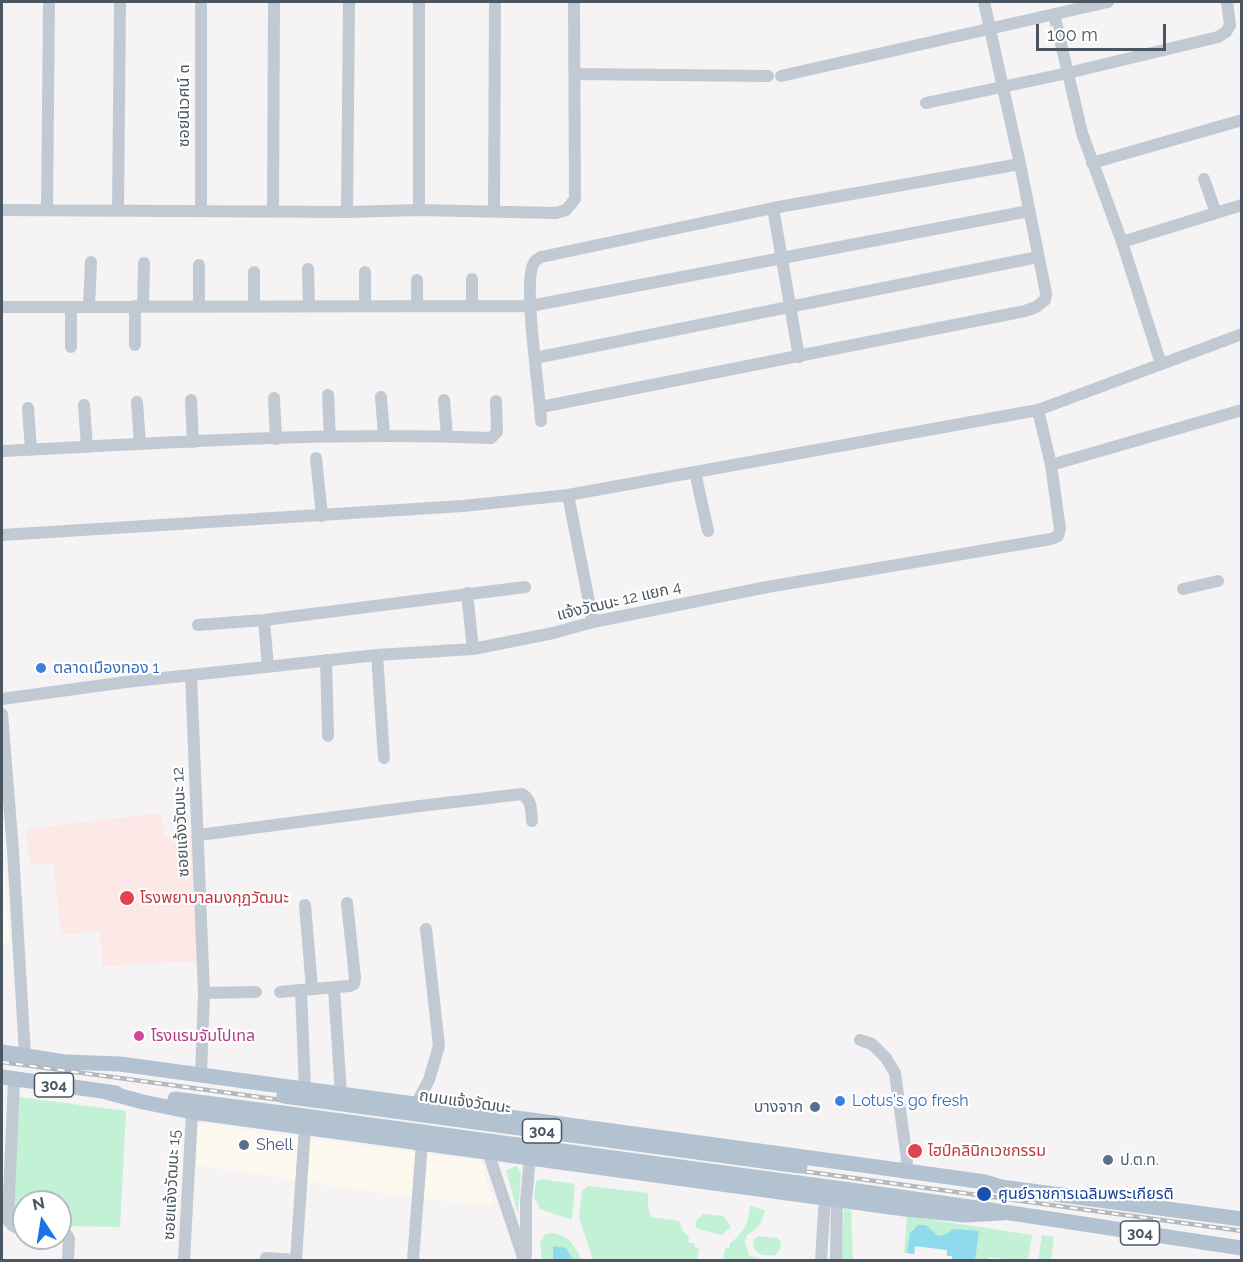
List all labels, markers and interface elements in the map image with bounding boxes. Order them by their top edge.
scale bar [1039,12,1170,50]
text: 100 m [1047,24,1098,45]
street label: ซอยนิเวศน์ ๓ [174,65,194,147]
street label: แจ้งวัฒนะ 12 แยก 4 [555,577,683,625]
place label: ตลาดเมืองทอง 1 [53,658,159,678]
marker: ตลาดเมืองทอง 1 [34,661,48,675]
street label: ซอยแจ้งวัฒนะ 12 [169,767,193,877]
place label: โรงพยาบาลมงกุฎวัฒนะ [140,888,289,908]
marker: โรงพยาบาลมงกุฎวัฒนะ [118,889,136,907]
place label: โรงแรมจัมโปเทล [151,1026,255,1046]
marker: โรงแรมจัมโปเทล [132,1029,146,1043]
road number: 304 [34,1073,74,1097]
street label: ถนนแจ้งวัฒนะ [418,1086,512,1118]
place label: Lotus's go fresh [852,1091,968,1111]
marker: Lotus's go fresh [833,1094,847,1108]
place label: บางจาก [754,1097,803,1117]
marker: บางจาก [808,1100,822,1114]
road number: 304 [522,1119,562,1143]
street label: ซอยแจ้งวัฒนะ 15 [160,1129,184,1241]
place label: Shell [256,1135,293,1155]
marker: Shell [237,1138,251,1152]
place label: ไฮป์คลินิกเวชกรรม [928,1141,1046,1161]
marker: ไฮป์คลินิกเวชกรรม [906,1142,924,1160]
place label: ป.ต.ท. [1120,1150,1159,1170]
marker: ป.ต.ท. [1101,1153,1115,1167]
place label: ศูนย์ราชการเฉลิมพระเกียรติ [998,1184,1174,1204]
marker: ศูนย์ราชการเฉลิมพระเกียรติ [975,1185,993,1203]
north arrow [12,1190,72,1250]
text: N [31,1193,47,1214]
road number: 304 [1120,1221,1160,1245]

